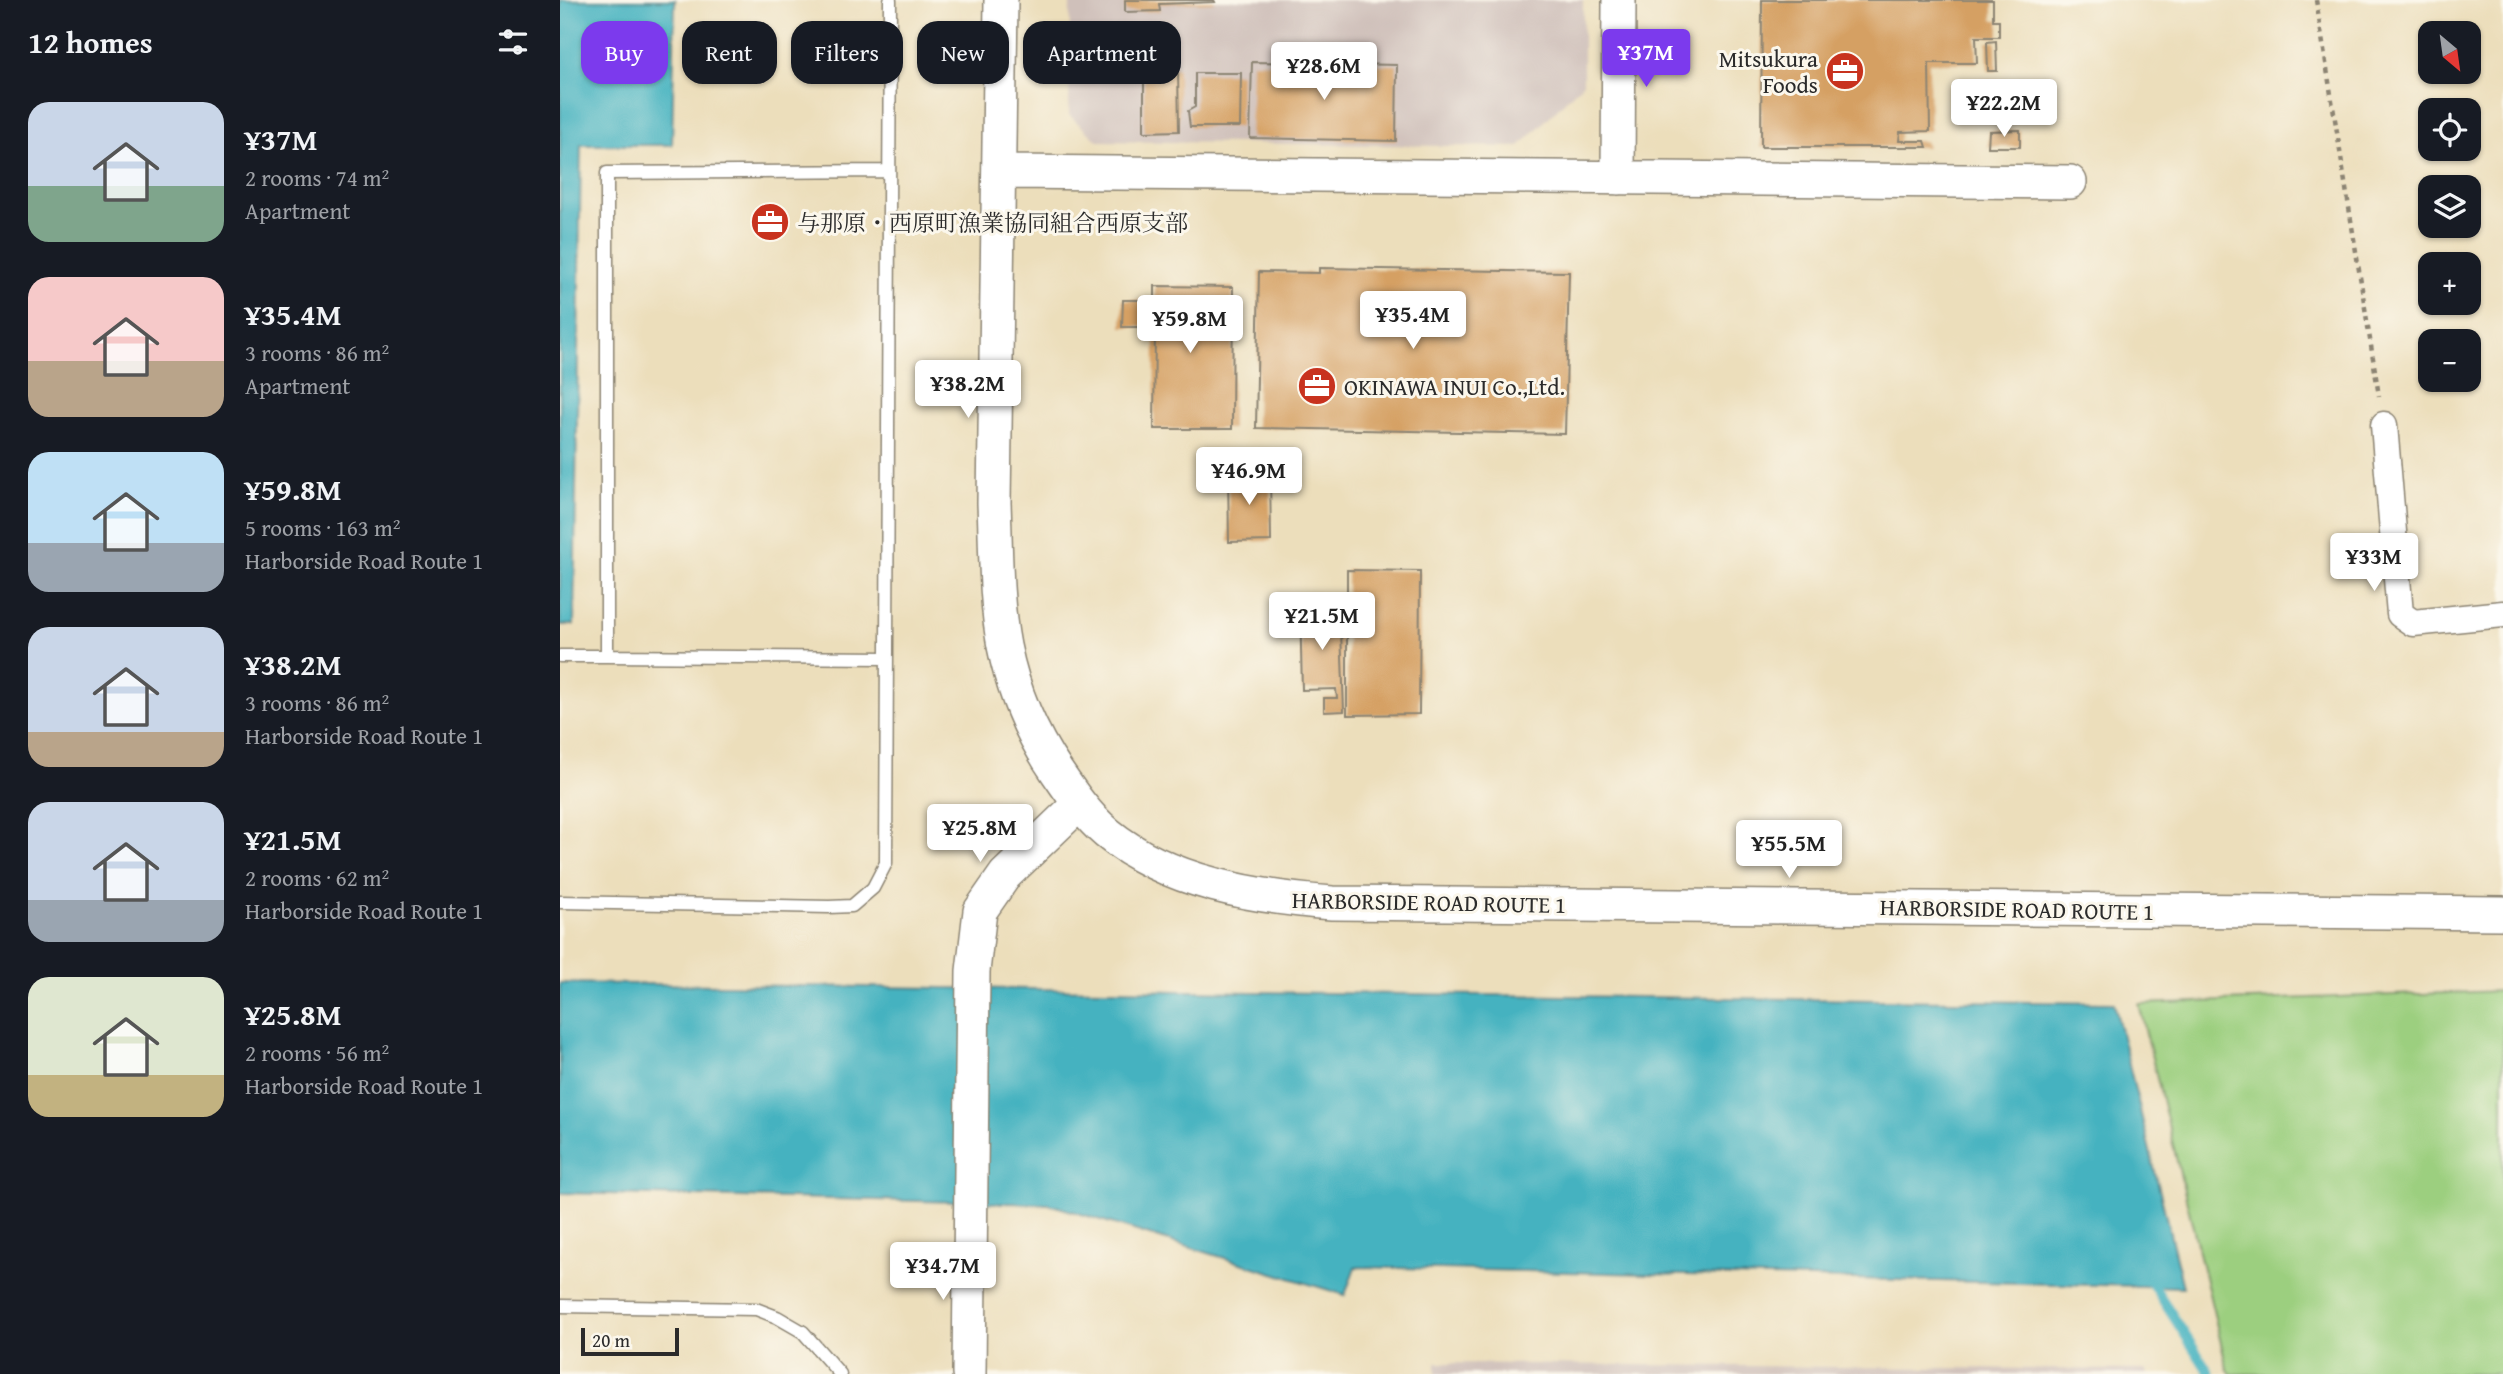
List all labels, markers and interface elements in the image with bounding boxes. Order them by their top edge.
text: 12 homes [28,20,153,64]
chip: Buy [581,21,668,84]
chip: Rent [682,21,777,84]
chip: Filters [791,21,903,84]
chip: New [917,21,1009,84]
chip: Apartment [1023,21,1181,84]
north arrow [2418,21,2482,84]
map controls [2418,21,2481,392]
icon: filters [494,23,532,61]
pin: ¥37M [1605,29,1687,89]
text: ¥37M [1618,35,1674,68]
pin: ¥28.6M [1267,42,1381,102]
place label: Mitsukura Foods [1719,42,1818,101]
text: ¥28.6M [1287,48,1361,81]
office icon: Mitsukura Foods [1824,50,1866,92]
pin: ¥22.2M [1947,80,2061,139]
text: ¥22.2M [1967,85,2041,118]
button: locate [2418,98,2481,161]
text: ¥37M [245,117,317,161]
icon: home [84,130,168,214]
text: 2 rooms · 74 m² [245,161,389,194]
button: layers [2418,175,2481,238]
text: Apartment [245,194,350,227]
office icon: 与那原・西原町漁業協同組合西原支部 [749,201,791,243]
place label: 与那原・西原町漁業協同組合西原支部 [797,206,1188,239]
button: + [2418,252,2481,315]
text: ¥35.4M [245,292,341,336]
pin: ¥35.4M [1356,292,1470,351]
pin: ¥59.8M [1133,296,1247,355]
text: ¥35.4M [1376,297,1450,330]
text: ¥59.8M [1153,301,1227,334]
icon: home [84,305,168,389]
button: − [2418,329,2481,392]
text: 3 rooms · 86 m² [245,336,389,369]
pin: ¥38.2M [911,360,1025,420]
office icon: OKINAWA INUI Co.,Ltd. [1296,365,1338,407]
text: ¥38.2M [931,366,1005,399]
text: Apartment [245,369,350,402]
place label: OKINAWA INUI Co.,Ltd. [1344,370,1565,403]
pin: ¥46.9M [1192,448,1306,507]
text: ¥46.9M [1212,453,1286,486]
text: ¥59.8M [245,467,341,511]
icon: home [84,480,168,564]
text: 5 rooms · 163 m² [245,511,400,544]
pin: ¥33M [2333,534,2415,593]
text: ¥33M [2346,539,2402,572]
text: Harborside Road Route 1 [245,544,483,577]
pin: ¥21.5M [1265,592,1379,652]
text: ¥21.5M [1285,598,1359,631]
text: ¥38.2M [245,642,341,686]
icon: home [84,655,168,739]
text: 3 rooms · 86 m² [245,686,389,719]
text: Harborside Road Route 1 [245,719,483,752]
pin: ¥25.8M [923,804,1037,864]
text: ¥25.8M [943,810,1017,843]
text: ¥21.5M [245,817,341,861]
pin: ¥55.5M [1732,820,1846,880]
text: ¥55.5M [1752,826,1826,859]
icon: home [84,830,168,914]
text: 2 rooms · 62 m² [245,861,389,894]
street label: HARBORSIDE ROAD ROUTE 1 [1292,883,1566,921]
street label: HARBORSIDE ROAD ROUTE 1 [1880,890,2154,928]
text: Harborside Road Route 1 [245,894,483,927]
text: ¥25.8M [245,992,341,1036]
icon: home [84,1005,168,1089]
text: 2 rooms · 56 m² [245,1036,389,1069]
text: Harborside Road Route 1 [245,1069,483,1102]
pin: ¥34.7M [886,1242,1000,1302]
text: ¥34.7M [906,1248,980,1281]
scale bar [581,1325,679,1357]
text: 20 m [592,1326,630,1354]

